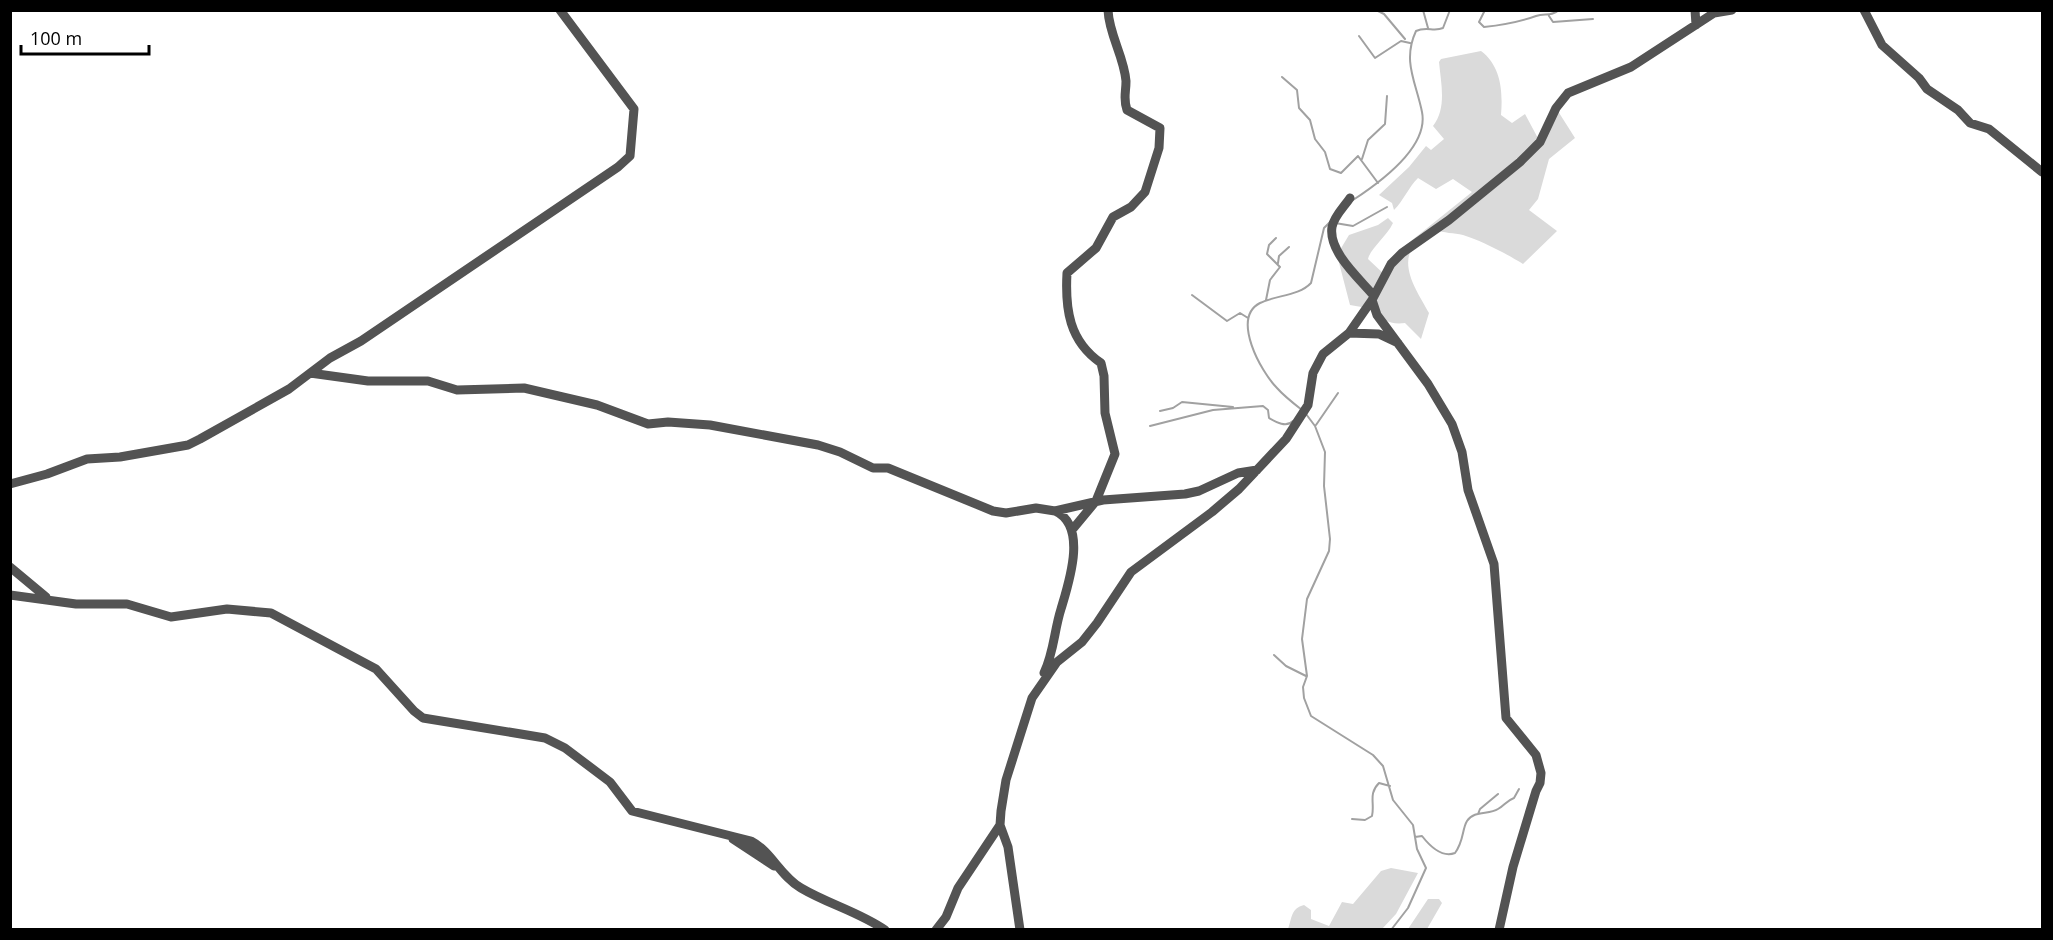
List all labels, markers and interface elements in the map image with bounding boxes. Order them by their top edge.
scale bar [21,18,148,56]
text: 100 m [30,26,82,50]

